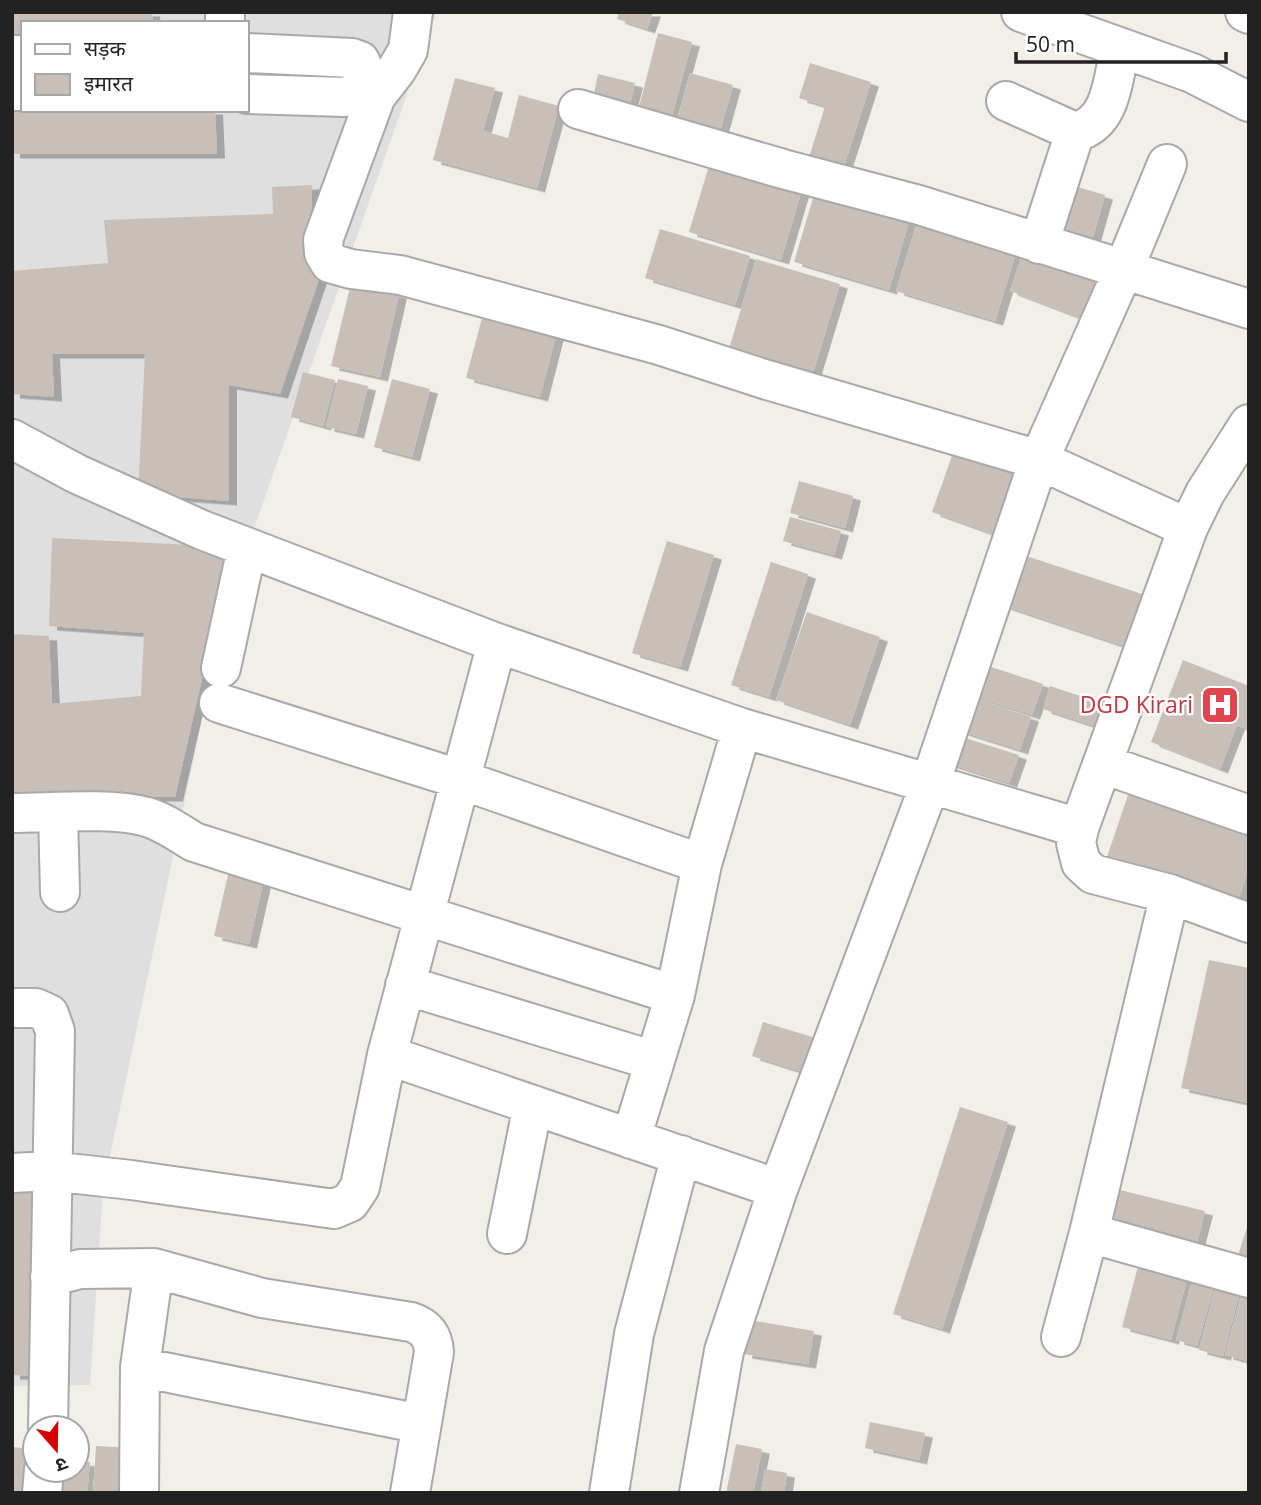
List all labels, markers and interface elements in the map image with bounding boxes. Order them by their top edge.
legend [21,21,248,112]
scale bar [1016,21,1226,65]
text: 50 m [1026,30,1075,58]
text: सड़क [84,34,126,62]
text: इमारत [84,69,134,97]
hospital icon: DGD Kirari [1199,684,1241,726]
place label: DGD Kirari [1080,688,1193,720]
north arrow [21,1414,91,1484]
text: उ [51,1451,71,1479]

